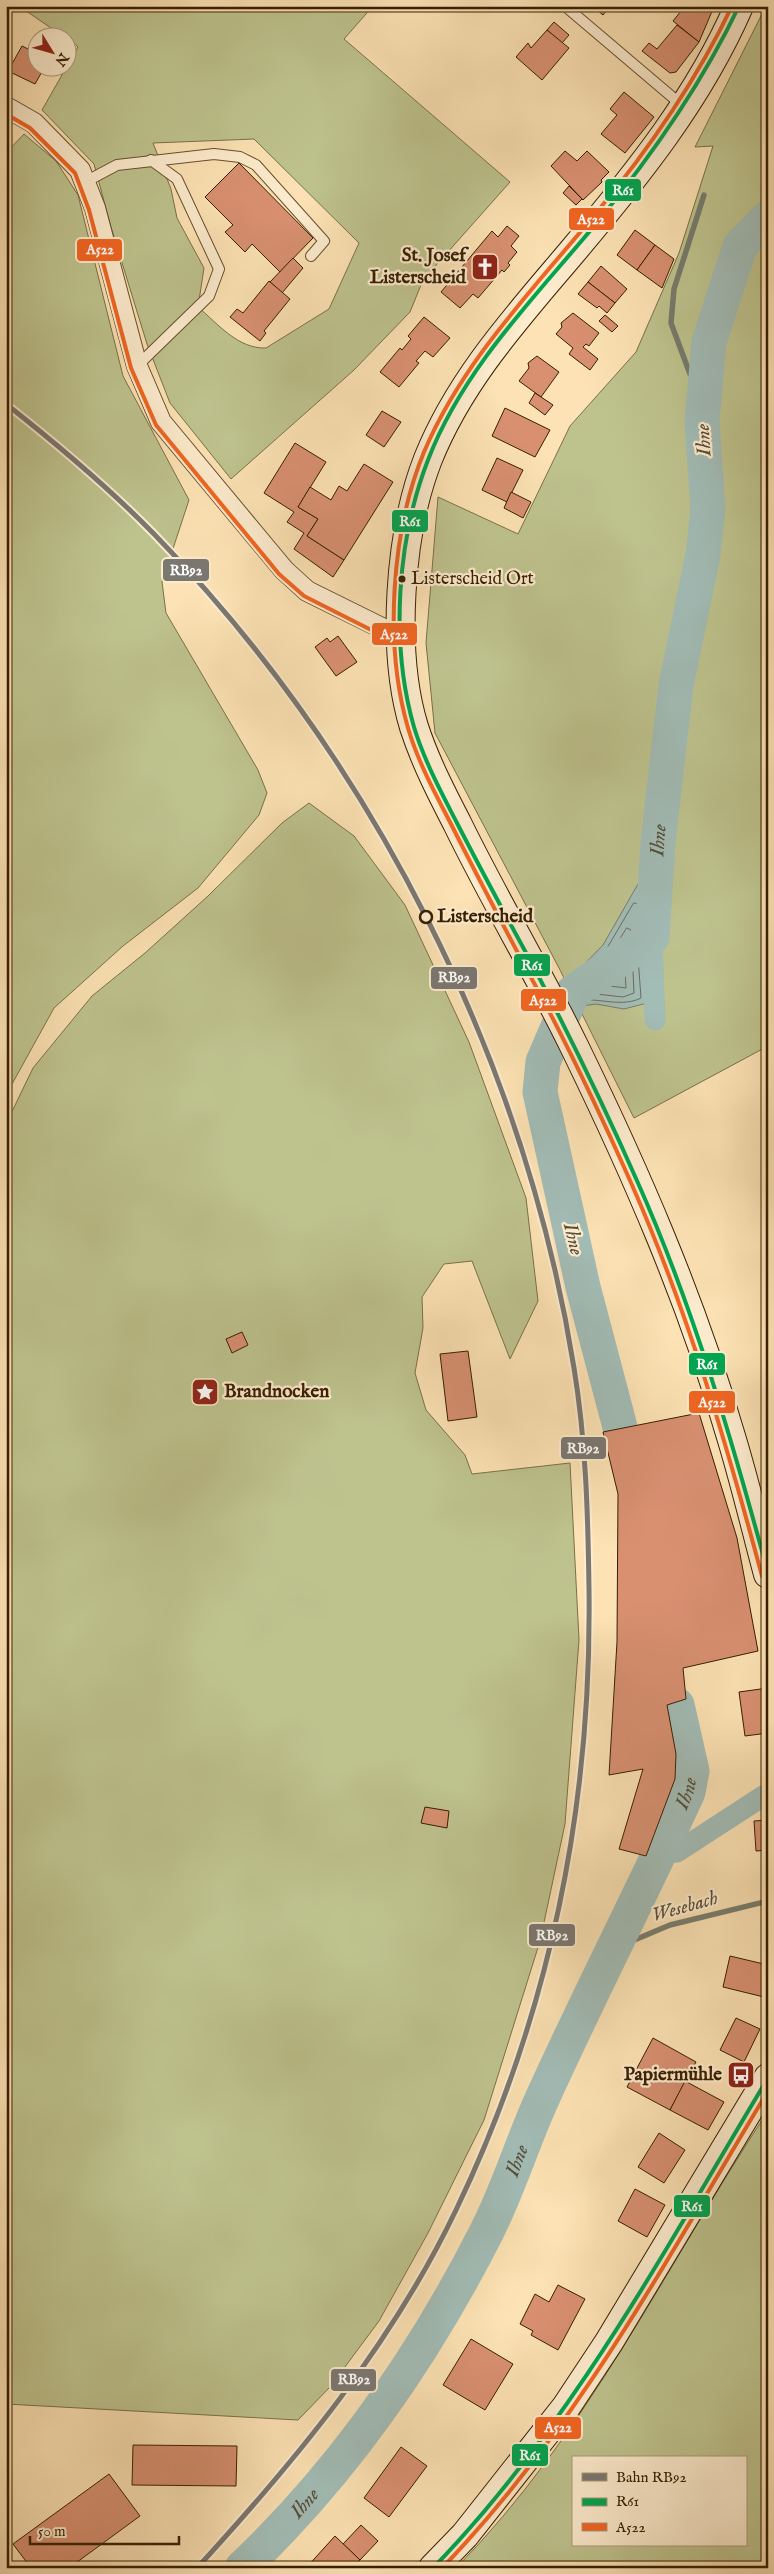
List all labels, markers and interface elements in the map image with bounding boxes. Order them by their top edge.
north arrow [28,28,78,78]
text: N [51,48,73,69]
line badge: R61 [604,178,642,202]
text: R61 [612,182,634,200]
line badge: A522 [568,207,615,231]
text: A522 [576,211,605,229]
line badge: A522 [76,238,123,262]
text: A522 [85,241,114,259]
place label: St. Josef Listerscheid [370,244,469,290]
church icon: St. Josef Listerscheid [470,252,500,282]
water label: Ihne [691,423,717,458]
line badge: R61 [391,509,429,533]
text: R61 [399,513,421,531]
line badge: RB92 [162,558,210,582]
text: RB92 [170,562,203,580]
place label: Listerscheid Ort [411,568,534,591]
marker: Listerscheid Ort [397,574,407,584]
line badge: A522 [371,622,418,646]
text: A522 [379,626,408,644]
water label: Ihne [645,822,673,858]
place label: Listerscheid [437,905,534,929]
marker: Listerscheid [419,910,433,924]
line badge: R61 [513,953,551,977]
text: R61 [521,957,543,975]
line badge: RB92 [430,966,478,990]
text: RB92 [438,969,471,987]
line badge: A522 [520,988,567,1012]
text: A522 [528,992,557,1010]
water label: Ihne [557,1219,589,1258]
line badge: R61 [688,1352,726,1376]
text: R61 [696,1356,718,1374]
place icon: Brandnocken [190,1377,220,1407]
place label: Brandnocken [224,1380,329,1404]
line badge: A522 [688,1390,736,1414]
text: A522 [697,1394,726,1412]
line badge: RB92 [560,1436,607,1460]
text: RB92 [567,1440,600,1458]
water label: Ihne [669,1775,703,1814]
water label: Wesebach [649,1886,721,1928]
line badge: RB92 [528,1923,576,1947]
text: RB92 [536,1927,569,1945]
bus stop icon: Papiermühle [726,2060,756,2090]
place label: Papiermühle [624,2063,722,2087]
water label: Ihne [499,2141,535,2181]
line badge: R61 [673,2194,711,2218]
text: R61 [681,2198,703,2216]
line badge: RB92 [330,2368,377,2392]
text: RB92 [338,2371,371,2389]
line badge: A522 [534,2416,582,2440]
text: A522 [543,2419,572,2437]
line badge: R61 [511,2443,549,2467]
text: R61 [519,2447,541,2465]
legend [572,2456,746,2546]
text: Bahn RB92 [616,2468,687,2487]
water label: Ihne [284,2483,325,2524]
text: R61 [616,2492,639,2511]
scale bar [30,2514,179,2546]
text: A522 [615,2518,646,2537]
text: 50 m [38,2522,66,2541]

